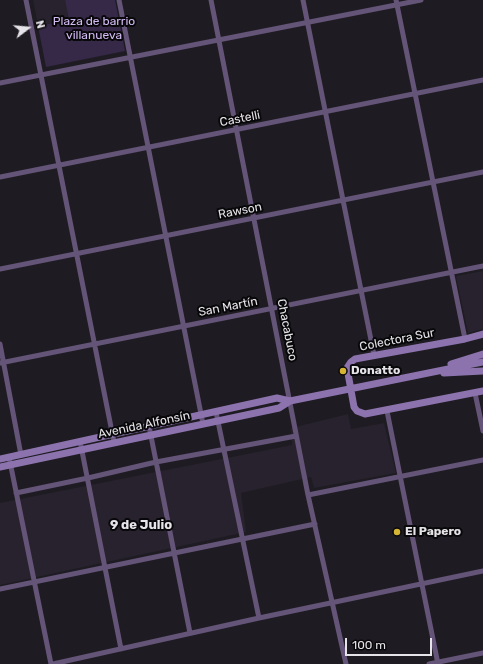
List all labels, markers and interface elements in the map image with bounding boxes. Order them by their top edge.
north arrow [8,8,48,48]
park label: Plaza de barrio villanueva [53,15,135,43]
text: N [33,19,47,30]
street label: Castelli [219,108,261,130]
street label: Rawson [217,200,263,222]
street label: San Martín [197,294,259,320]
street label: Chacabuco [274,298,300,362]
street label: Colectora Sur [358,326,436,354]
place label: Donatto [351,364,400,378]
marker: Donatto [338,366,348,376]
street label: Avenida Alfonsín [97,408,191,442]
district label: 9 de Julio [110,517,172,533]
place label: El Papero [405,525,461,539]
marker: El Papero [392,527,402,537]
scale bar [347,630,434,656]
text: 100 m [352,638,386,652]

